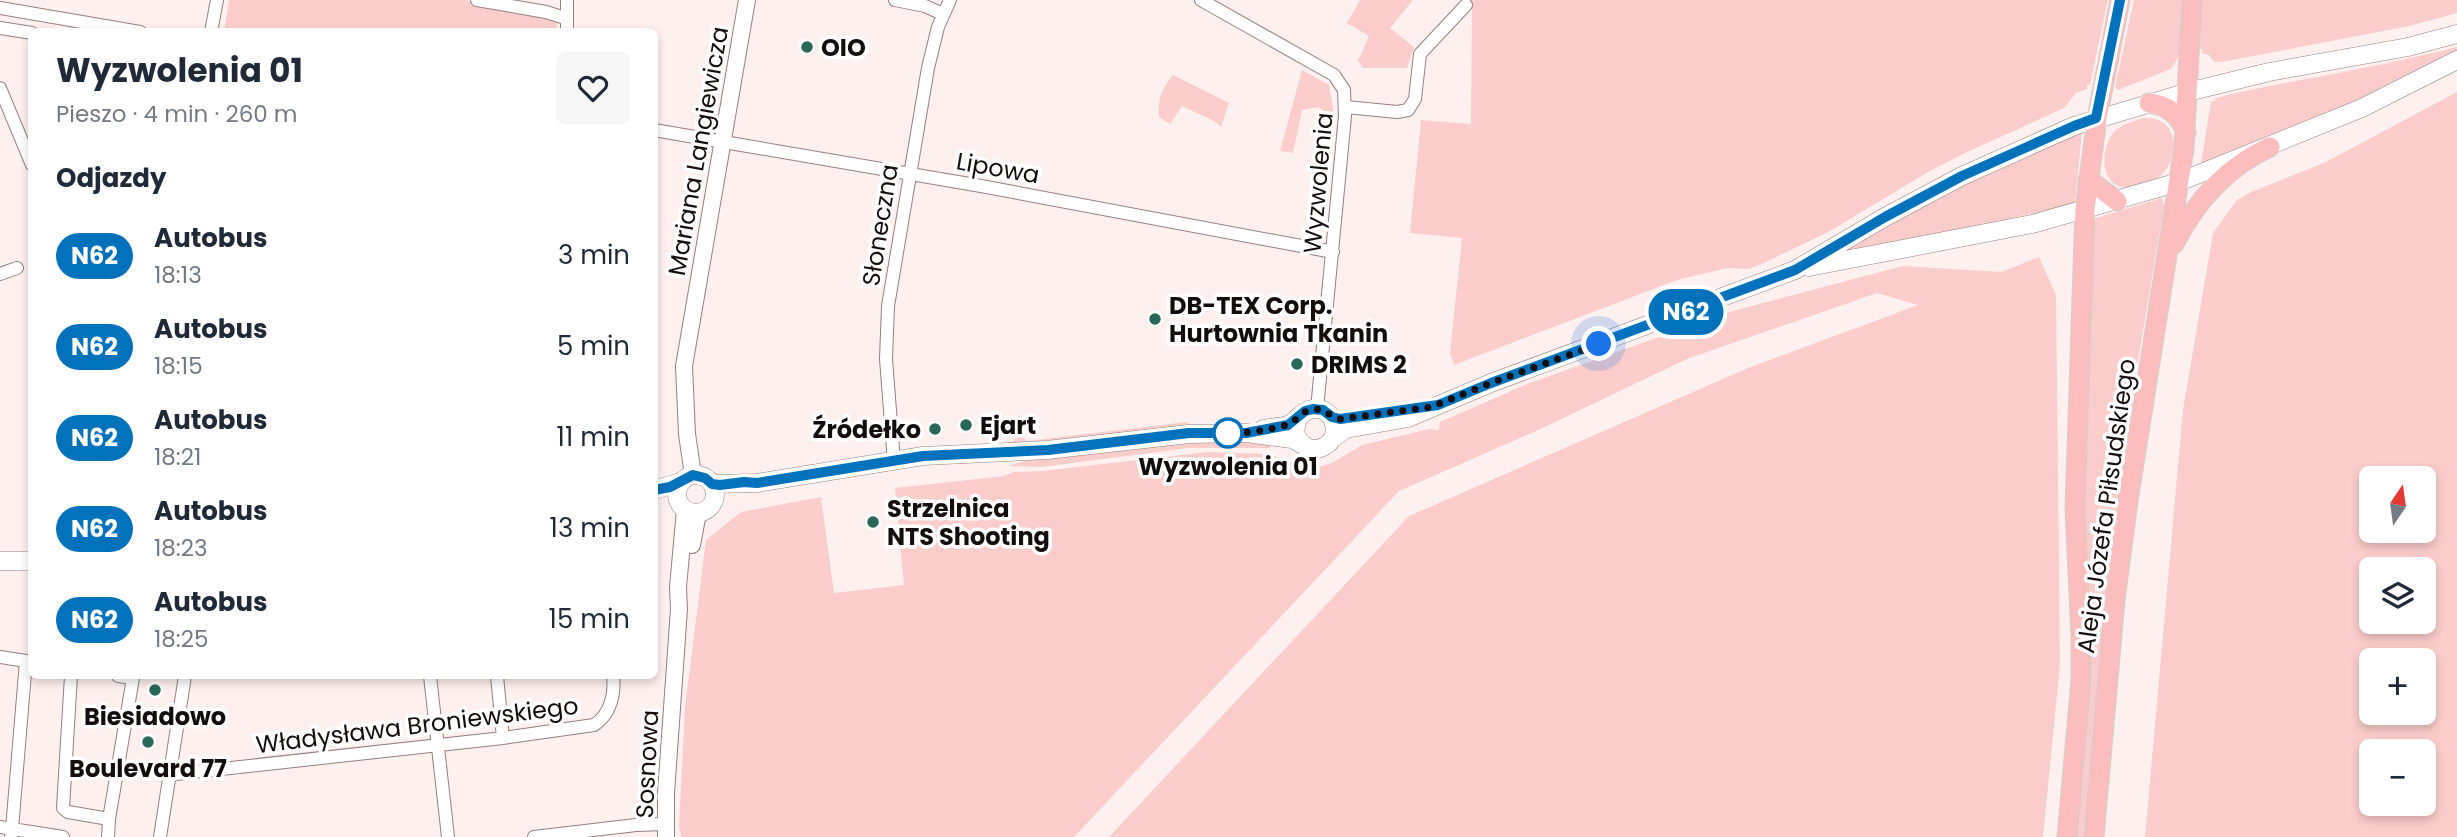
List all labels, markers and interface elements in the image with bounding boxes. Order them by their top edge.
street label: Mariana Langiewicza [660,24,736,278]
place label: OIO [821,31,866,64]
marker: OIO [799,39,815,55]
text: Wyzwolenia 01 [56,47,303,94]
button: heart [556,51,630,125]
text: Pieszo · 4 min · 260 m [56,98,298,130]
street label: Wyzwolenia [1295,111,1341,255]
street label: Lipowa [954,144,1042,192]
text: Odjazdy [56,160,166,196]
street label: Słoneczna [854,162,906,288]
text: Autobus [154,220,268,256]
text: 3 min [558,237,630,273]
text: N62 [71,239,118,272]
text: 18:13 [154,259,202,291]
place label: DB-TEX Corp. Hurtownia Tkanin [1169,289,1388,350]
line badge: N62 [1646,289,1726,335]
text: N62 [1662,295,1710,328]
text: Autobus [154,311,268,347]
marker: DB-TEX Corp. Hurtownia Tkanin [1147,311,1163,327]
your location [1581,326,1616,361]
text: 5 min [557,328,630,364]
text: N62 [71,330,118,363]
place label: DRIMS 2 [1311,348,1407,381]
text: 18:15 [154,350,203,382]
marker: DRIMS 2 [1289,356,1305,372]
street label: Aleja Józefa Piłsudskiego [2069,357,2143,655]
text: Autobus [154,402,268,438]
place label: Ejart [980,409,1036,442]
place label: Źródełko [812,413,921,446]
marker: Ejart [958,417,974,433]
marker: Wyzwolenia 01 [1213,418,1243,448]
text: 11 min [557,419,630,455]
text: N62 [71,421,118,454]
marker: Źródełko [927,421,943,437]
text: 18:21 [154,441,201,473]
place label: Wyzwolenia 01 [1138,450,1318,483]
north arrow [2359,466,2436,542]
map controls [2359,466,2436,816]
place label: Strzelnica NTS Shooting [887,492,1050,553]
text: Autobus [154,493,268,529]
text: 13 min [550,510,630,546]
text: N62 [71,512,118,545]
marker: Strzelnica NTS Shooting [865,514,881,530]
text: 18:23 [154,532,208,564]
button: layers [2359,557,2436,634]
text: Autobus [154,584,268,620]
text: 15 min [549,601,630,637]
text: N62 [71,603,118,636]
text: 18:25 [154,623,208,655]
button: + [2359,648,2436,725]
marker: Biesiadowo [147,682,163,698]
street label: Władysława Broniewskiego [254,689,580,761]
place label: Biesiadowo [84,700,226,733]
street label: Sosnowa [628,709,666,819]
marker: Boulevard 77 [140,734,156,750]
button: − [2359,739,2436,816]
place label: Boulevard 77 [69,752,227,785]

